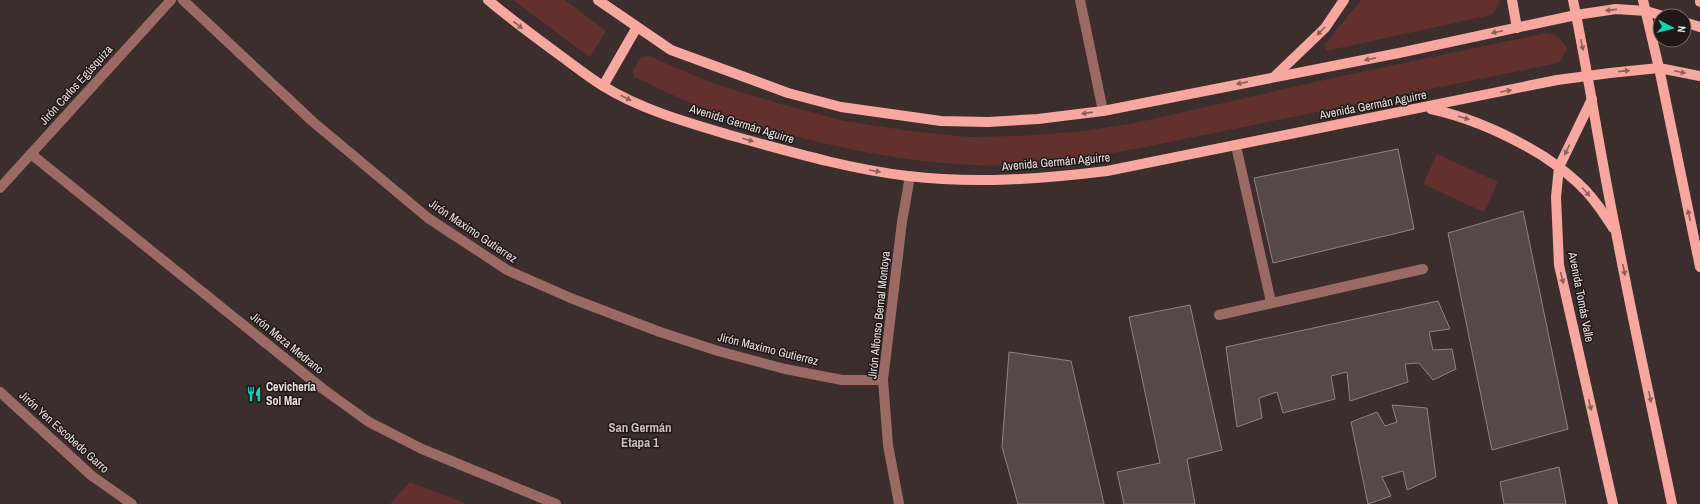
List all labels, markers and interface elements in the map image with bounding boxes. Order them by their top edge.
one-way arrow [1605,7,1617,14]
north arrow [1652,8,1692,48]
one-way arrow [513,21,524,29]
text: N [1675,25,1689,33]
one-way arrow [1316,26,1326,36]
one-way arrow [1491,30,1503,36]
one-way arrow [1580,39,1586,51]
street label: Jirón Carlos Egúsquiza [36,41,117,128]
one-way arrow [1364,56,1376,62]
one-way arrow [1618,68,1630,75]
one-way arrow [1673,69,1686,75]
one-way arrow [1236,80,1248,86]
street label: Avenida Germán Aguirre [1317,87,1428,123]
one-way arrow [1500,88,1512,94]
one-way arrow [620,95,631,101]
street label: Avenida Germán Aguirre [687,100,796,148]
one-way arrow [1081,110,1093,116]
one-way arrow [1459,115,1471,121]
one-way arrow [743,137,755,143]
one-way arrow [1564,144,1570,156]
street label: Avenida Germán Aguirre [1000,149,1111,175]
one-way arrow [868,168,881,174]
one-way arrow [1582,186,1591,197]
street label: Jirón Maximo Gutierrez [426,195,520,267]
one-way arrow [1686,209,1692,221]
street label: Jirón Alfonso Bernal Montoya [864,250,894,380]
street label: Avenida Tomás Valle [1564,250,1598,343]
one-way arrow [1621,264,1627,276]
one-way arrow [1559,272,1565,284]
street label: Jirón Meza Medrano [247,308,327,378]
street label: Jirón Maximo Gutierrez [716,329,820,369]
place label: Cevichería Sol Mar [266,379,316,409]
restaurant icon: Cevichería Sol Mar [245,385,263,403]
street label: Jirón Yen Escobedo Garro [16,387,112,477]
one-way arrow [1647,391,1653,404]
one-way arrow [1588,398,1594,411]
district label: San Germán Etapa 1 [609,419,671,451]

